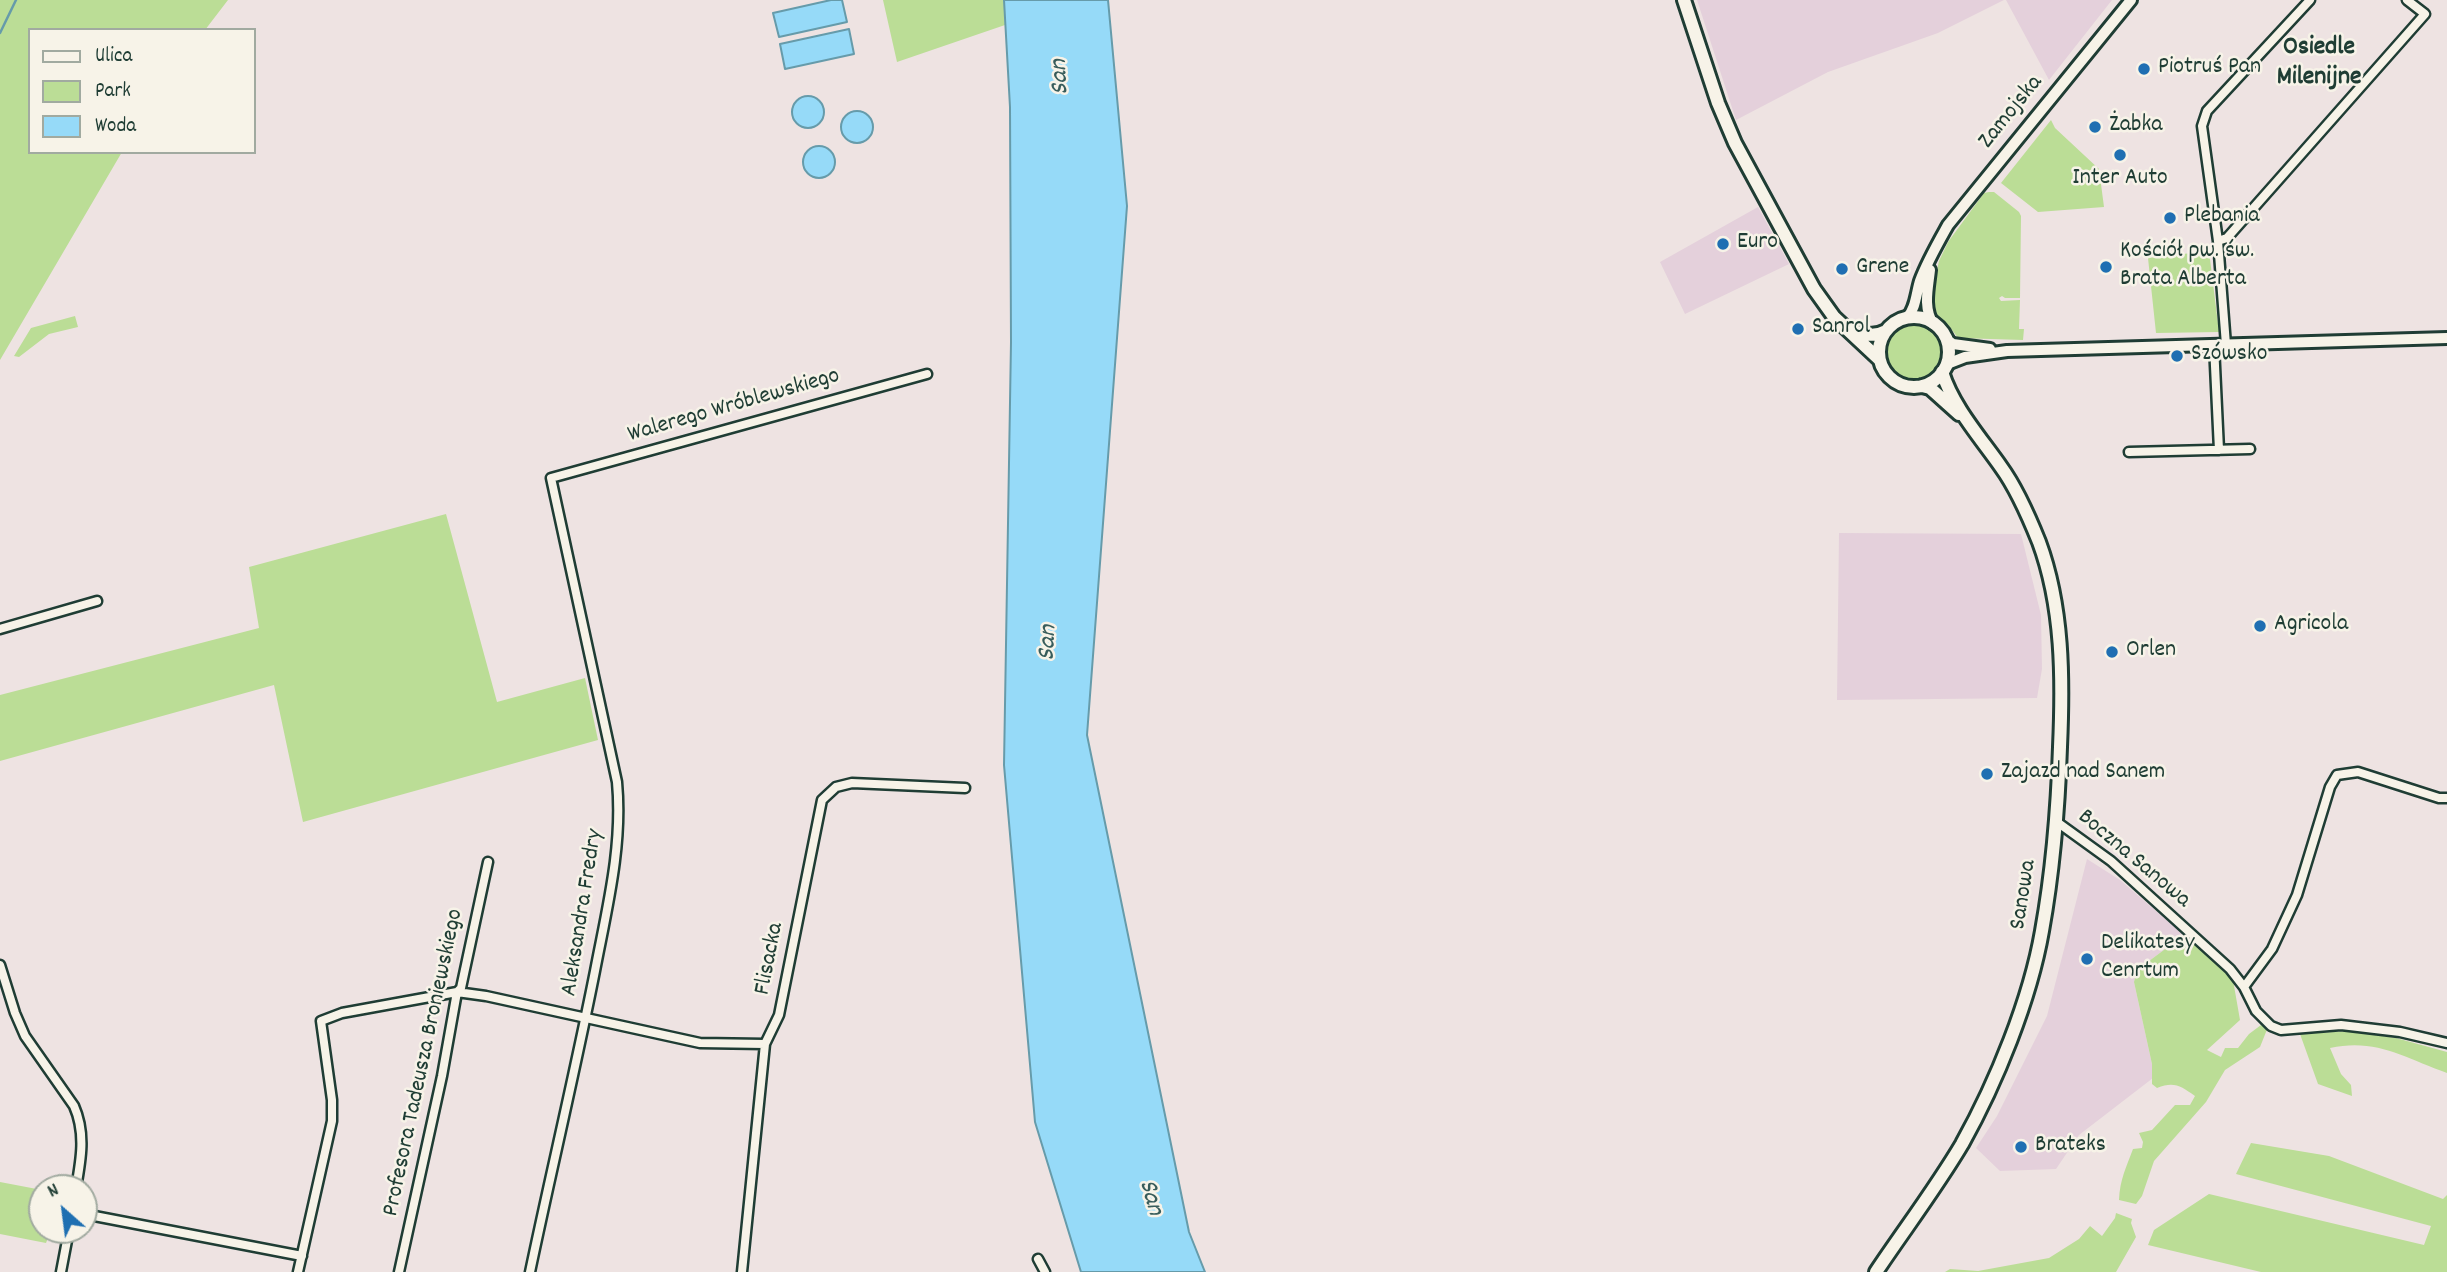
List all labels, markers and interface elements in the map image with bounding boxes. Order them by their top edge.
legend [28,28,256,154]
district label: Osiedle Milenijne [2277,33,2361,94]
text: Ulica [95,42,132,72]
place label: Piotruś Pan [2158,55,2261,83]
water label: San [1045,58,1079,96]
marker: Piotruś Pan [2136,61,2152,77]
street label: Zamojska [1974,70,2050,156]
text: Park [95,77,131,107]
text: Woda [95,112,136,142]
place label: Żabka [2109,113,2162,141]
marker: Żabka [2087,119,2103,135]
marker: Inter Auto [2112,147,2128,163]
place label: Inter Auto [2072,166,2168,194]
place label: Plebania [2184,204,2260,232]
marker: Plebania [2162,210,2178,226]
place label: Euro [1737,230,1778,258]
marker: Euro [1715,236,1731,252]
place label: Kościół pw. św. Brata Alberta [2120,239,2254,295]
place label: Grene [1856,255,1909,283]
marker: Kościół pw. św. Brata Alberta [2098,259,2114,275]
marker: Grene [1834,261,1850,277]
place label: Sanrol [1812,315,1870,343]
marker: Sanrol [1790,321,1806,337]
place label: Szówsko [2191,342,2267,370]
marker: Szówsko [2169,348,2185,364]
street label: Walerego Wróblewskiego [625,363,843,451]
place label: Agricola [2274,612,2348,640]
marker: Agricola [2252,618,2268,634]
water label: San [1033,624,1067,662]
place label: Orlen [2126,638,2176,666]
marker: Orlen [2104,644,2120,660]
place label: Zajazd nad Sanem [2001,760,2165,788]
marker: Zajazd nad Sanem [1979,766,1995,782]
street label: Boczna Sanowa [2071,804,2195,916]
street label: Aleksandra Fredry [557,827,611,999]
street label: Sanowa [2005,858,2045,932]
street label: Profesora Tadeusza Broniewskiego [378,907,472,1219]
street label: Flisacka [750,920,792,998]
place label: Delikatesy Cenrtum [2101,931,2194,987]
marker: Delikatesy Cenrtum [2079,951,2095,967]
place label: Brateks [2035,1133,2106,1161]
marker: Brateks [2013,1139,2029,1155]
north arrow [28,1174,98,1244]
water label: San [1129,1177,1169,1219]
text: N [43,1178,64,1206]

